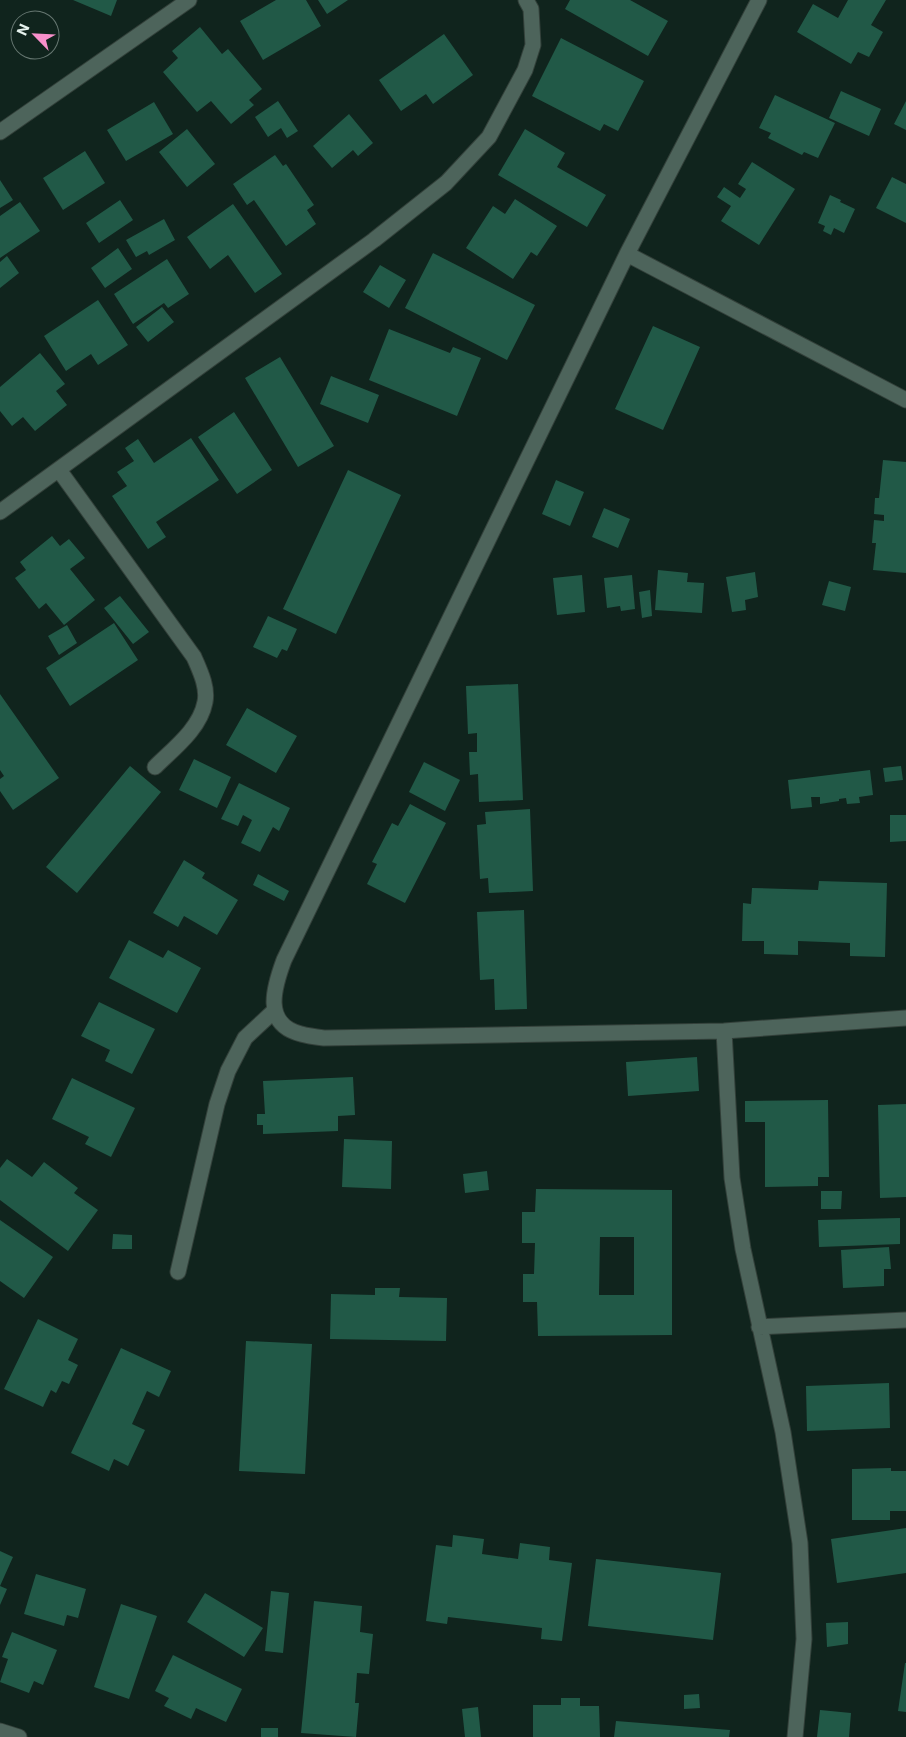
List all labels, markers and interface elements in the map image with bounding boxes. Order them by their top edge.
north arrow [10,10,60,60]
text: N [13,21,33,38]

